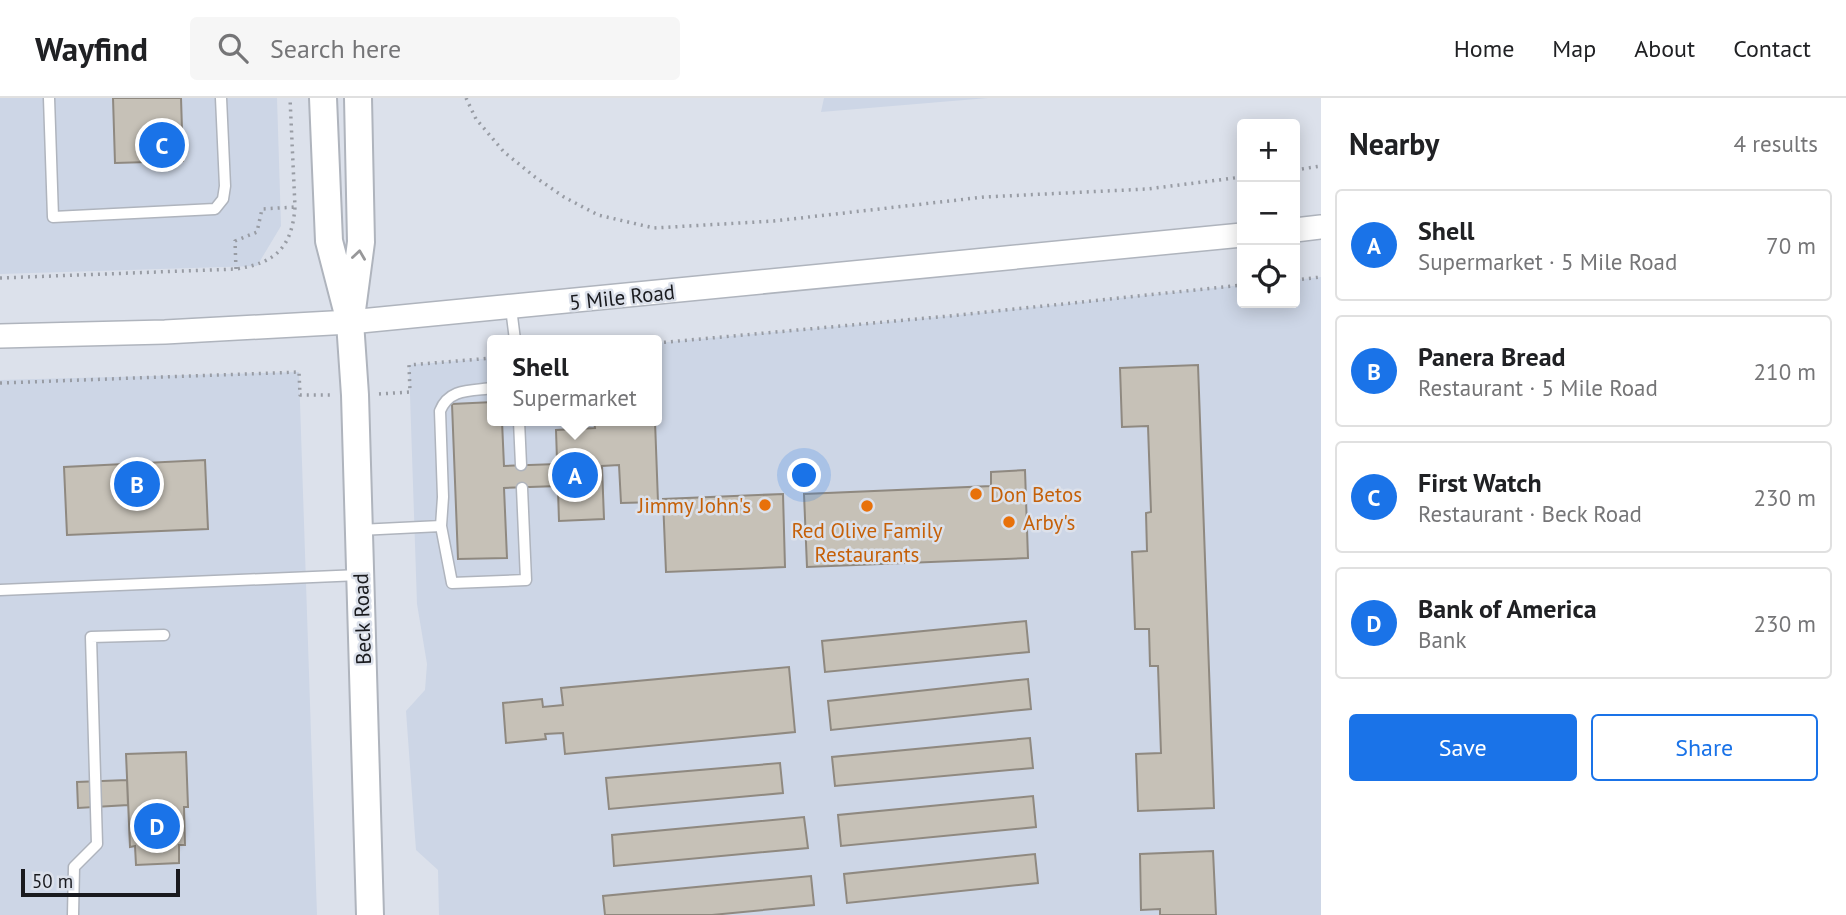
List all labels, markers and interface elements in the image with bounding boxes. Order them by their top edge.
search box [190,17,680,80]
text: Wayfind [35,27,148,70]
icon: search [214,29,252,67]
text: Search here [270,32,401,65]
text: Home [1454,33,1514,64]
text: Map [1552,33,1596,64]
text: About [1634,33,1695,64]
text: Contact [1733,33,1811,64]
pin: C [139,119,185,171]
map controls [1237,119,1300,308]
button: + [1237,119,1300,182]
text: Nearby [1349,124,1439,163]
text: 4 results [1734,129,1818,158]
button: − [1237,182,1300,245]
text: Shell [1418,214,1474,247]
text: A [1367,231,1381,260]
text: 70 m [1766,231,1816,260]
button: locate [1237,245,1300,308]
text: Supermarket · 5 Mile Road [1418,247,1677,276]
one-way arrow [352,249,367,261]
street label: 5 Mile Road [568,278,676,316]
popup [487,335,662,426]
text: Panera Bread [1418,340,1566,373]
text: Shell [512,350,569,383]
text: B [1367,357,1381,386]
text: 210 m [1754,357,1816,386]
text: Restaurant · 5 Mile Road [1418,373,1658,402]
text: Supermarket [512,383,637,412]
pin: A [552,449,598,501]
pin: B [114,458,160,510]
your location [787,458,821,492]
text: First Watch [1418,466,1542,499]
place label: Don Betos [990,481,1082,508]
text: C [1368,483,1380,512]
text: 230 m [1754,483,1816,512]
marker: Don Betos [968,486,984,502]
place label: Jimmy John's [637,492,751,519]
marker: Jimmy John's [757,497,773,513]
marker: Red Olive Family Restaurants [859,498,875,514]
text: Restaurant · Beck Road [1418,499,1642,528]
place label: Arby's [1023,509,1075,536]
marker: Arby's [1001,514,1017,530]
place label: Red Olive Family Restaurants [791,517,943,568]
street label: Beck Road [347,573,377,665]
text: Bank of America [1418,592,1597,625]
text: D [1367,609,1381,638]
text: 230 m [1754,609,1816,638]
text: Bank [1418,625,1466,654]
button: Save [1349,714,1577,781]
button: Share [1591,714,1818,781]
pin: D [134,800,180,852]
scale bar [21,866,180,898]
text: 50 m [32,869,73,893]

